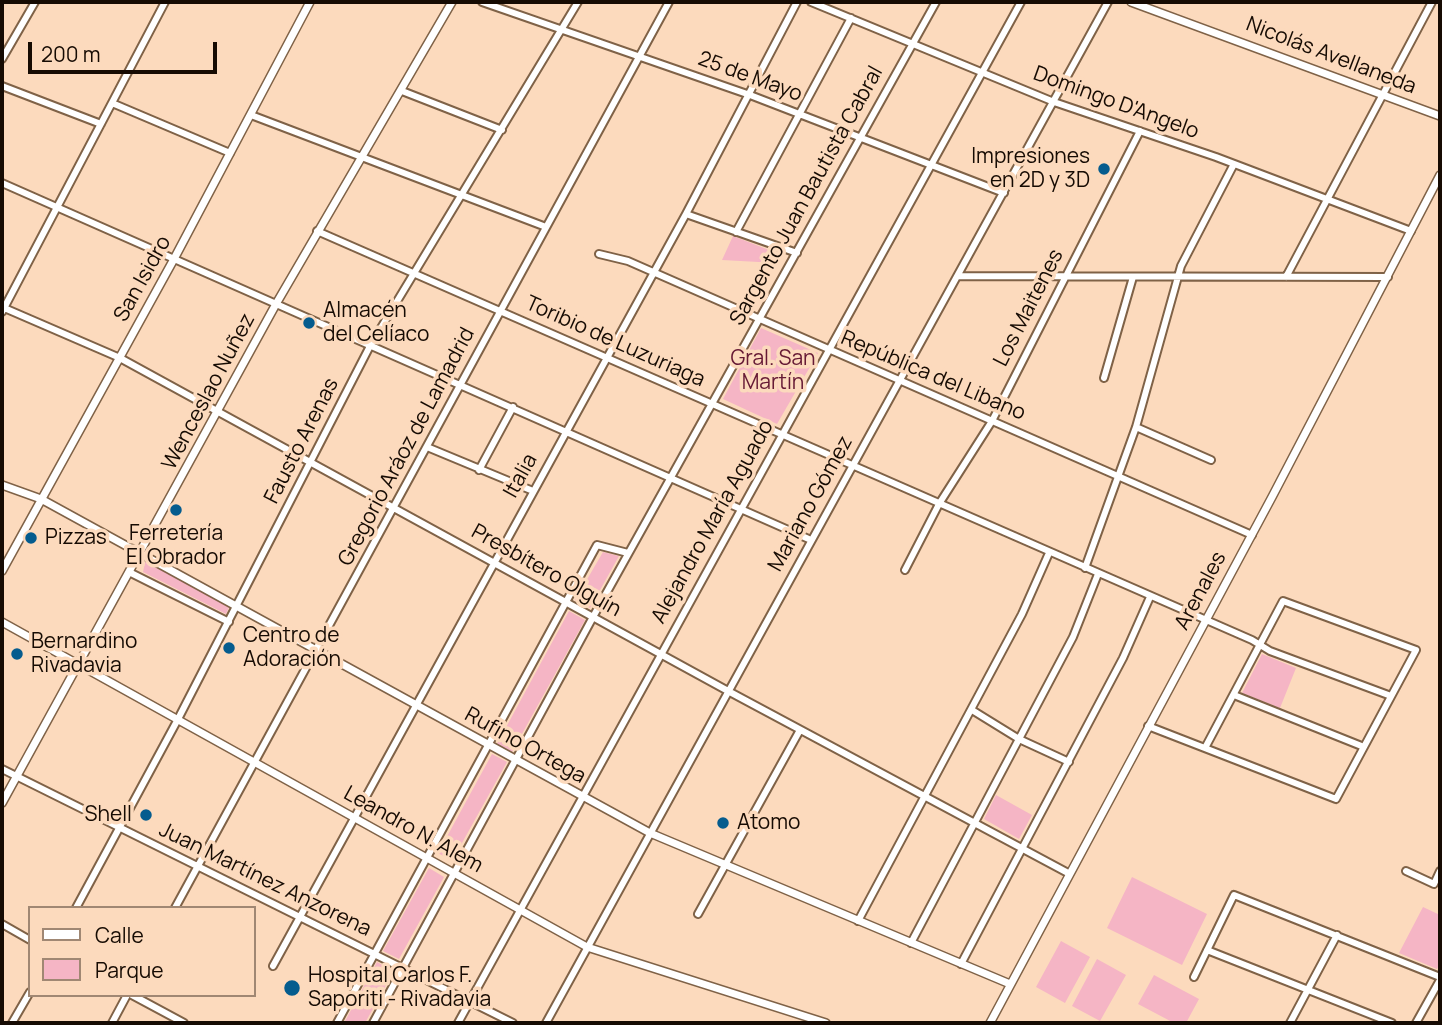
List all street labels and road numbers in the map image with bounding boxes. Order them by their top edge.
street label: Nicolás Avellaneda [1242,12,1420,100]
street label: 25 de Mayo [694,47,806,107]
street label: Domingo D'Angelo [1030,61,1202,145]
street label: Sargento Juan Bautista Cabral [725,62,889,330]
street label: San Isidro [109,232,177,326]
street label: Los Maitenes [989,245,1069,371]
street label: Toribio de Luzuriaga [521,291,709,393]
street label: Wenceslao Nuñez [157,310,261,474]
street label: Gregorio Aráoz de Lamadrid [333,324,481,570]
street label: República del Libano [837,326,1029,426]
street label: Fausto Arenas [260,374,344,508]
street label: Alejandro María Aguado [647,416,779,628]
street label: Mariano Gómez [763,432,859,576]
street label: Italia [499,450,543,502]
street label: Presbítero Olguín [467,519,625,623]
street label: Arenales [1170,548,1232,634]
street label: Rufino Ortega [460,702,590,790]
street label: Leandro N. Alem [339,781,487,879]
street label: Juan Martínez Anzorena [155,818,375,942]

